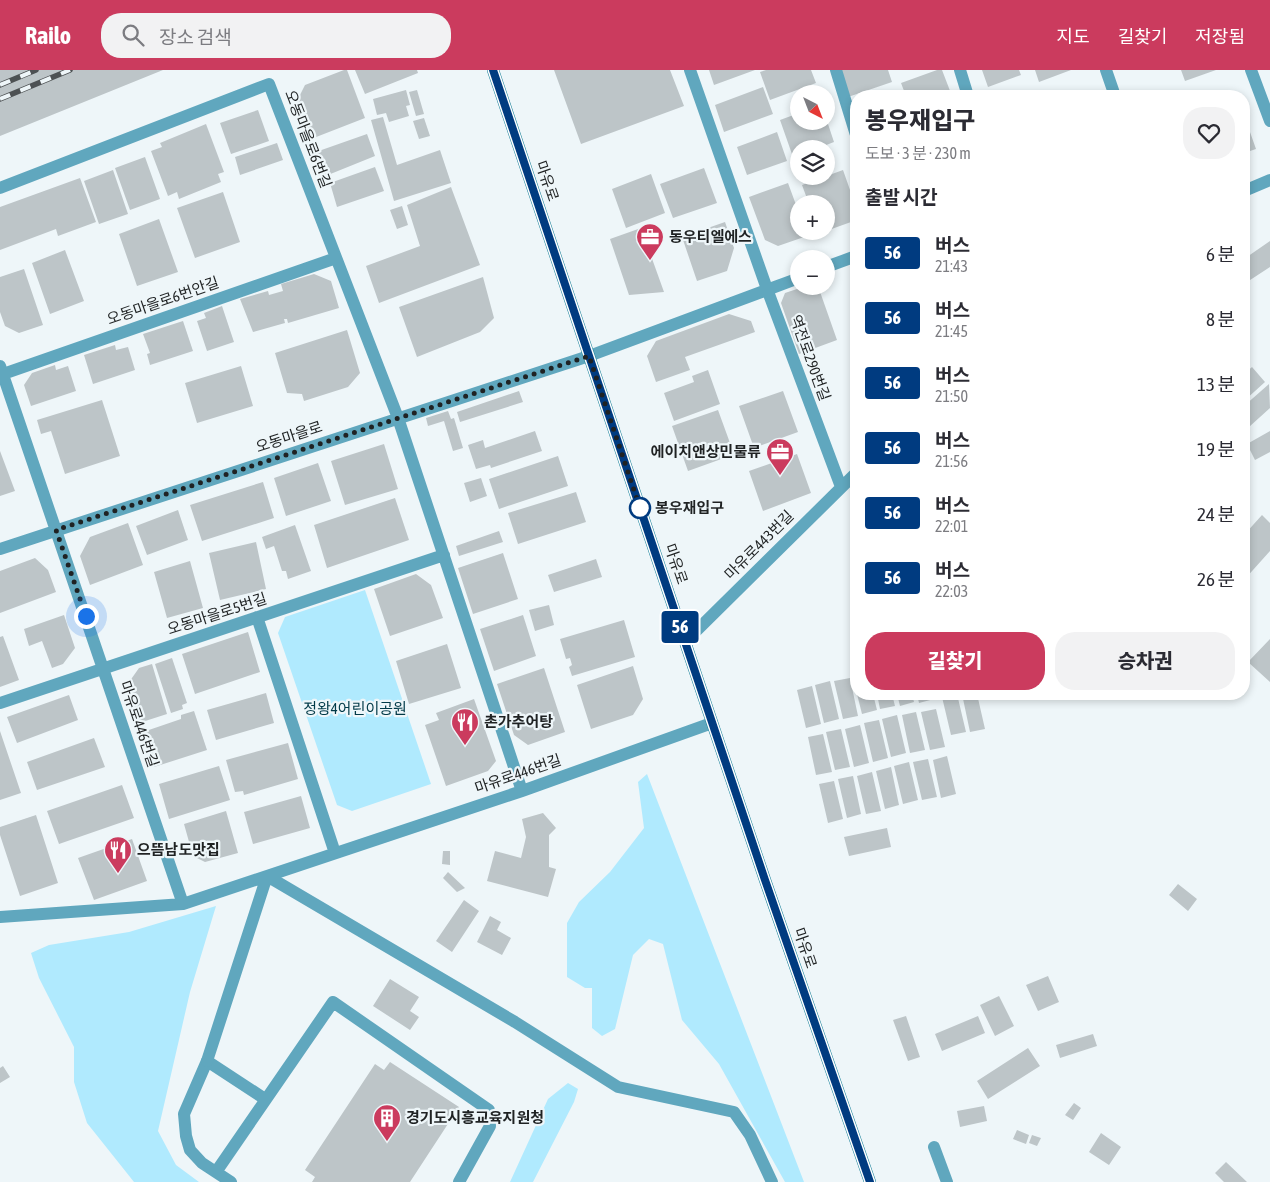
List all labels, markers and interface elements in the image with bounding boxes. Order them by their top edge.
search box [101,13,451,58]
icon: search [119,21,147,49]
text: Railo [25,22,71,49]
text: 장소 검색 [159,26,232,48]
text: 지도 [1057,26,1090,47]
text: 길찾기 [1118,26,1167,47]
text: 저장됨 [1195,26,1245,47]
north arrow [790,85,835,130]
map controls [790,85,835,295]
street label: 오동마을로6번길 [282,87,335,190]
text: 봉우재입구 [865,107,975,134]
button: heart [1183,107,1235,159]
button: layers [790,140,835,185]
text: 도보 · 3 분 · 230 m [865,144,971,162]
street label: 마유로 [533,158,562,203]
text: 출발 시간 [865,186,938,208]
button: + [790,195,835,240]
office icon: 동우티엘에스 [635,222,665,261]
place label: 동우티엘에스 [669,228,752,245]
text: 버스 [935,234,970,256]
text: 56 [884,242,901,263]
text: 6 분 [1206,243,1235,265]
button: − [790,250,835,295]
text: 21:43 [935,257,968,275]
street label: 오동마을로6번안길 [105,273,221,328]
text: 버스 [935,299,970,321]
text: 56 [884,307,901,328]
text: 8 분 [1206,308,1235,330]
street label: 역전로290번길 [787,313,834,403]
text: 21:45 [935,322,968,340]
text: 버스 [935,364,970,386]
text: 56 [884,372,901,393]
text: 13 분 [1197,373,1235,395]
text: 21:50 [935,387,968,405]
street label: 오동마을로 [253,418,324,455]
text: 버스 [935,429,970,451]
office icon: 에이치앤상민물류 [765,437,795,476]
text: 56 [884,437,901,458]
text: 19 분 [1197,438,1235,460]
place label: 에이치앤상민물류 [651,443,761,460]
text: 21:56 [935,452,968,470]
text: 버스 [935,494,970,516]
marker: 봉우재입구 [629,497,651,519]
place label: 봉우재입구 [655,499,724,516]
text: 56 [884,502,901,523]
text: 24 분 [1197,503,1235,525]
street label: 마유로443번길 [721,507,797,583]
text: 22:01 [935,517,968,535]
street label: 마유로 [662,541,691,586]
text: 버스 [935,559,970,581]
text: 56 [884,567,901,588]
text: 26 분 [1197,568,1235,590]
text: 22:03 [935,582,968,600]
street label: 오동마을로5번길 [165,589,269,638]
your location [74,604,99,629]
line badge: 56 [658,611,702,643]
text: 56 [672,616,688,637]
button: 길찾기 [865,632,1045,690]
button: 승차권 [1055,632,1235,690]
street label: 마유로446번길 [117,678,162,769]
park label: 정왕4어린이공원 [303,700,407,717]
restaurant icon: 촌가추어탕 [450,707,480,746]
place label: 촌가추어탕 [484,713,553,730]
street label: 마유로446번길 [472,751,563,796]
restaurant icon: 으뜸남도맛집 [103,835,133,874]
place label: 으뜸남도맛집 [137,841,220,858]
street label: 마유로 [791,925,820,970]
building icon: 경기도시흥교육지원청 [372,1103,402,1142]
place label: 경기도시흥교육지원청 [406,1109,544,1126]

